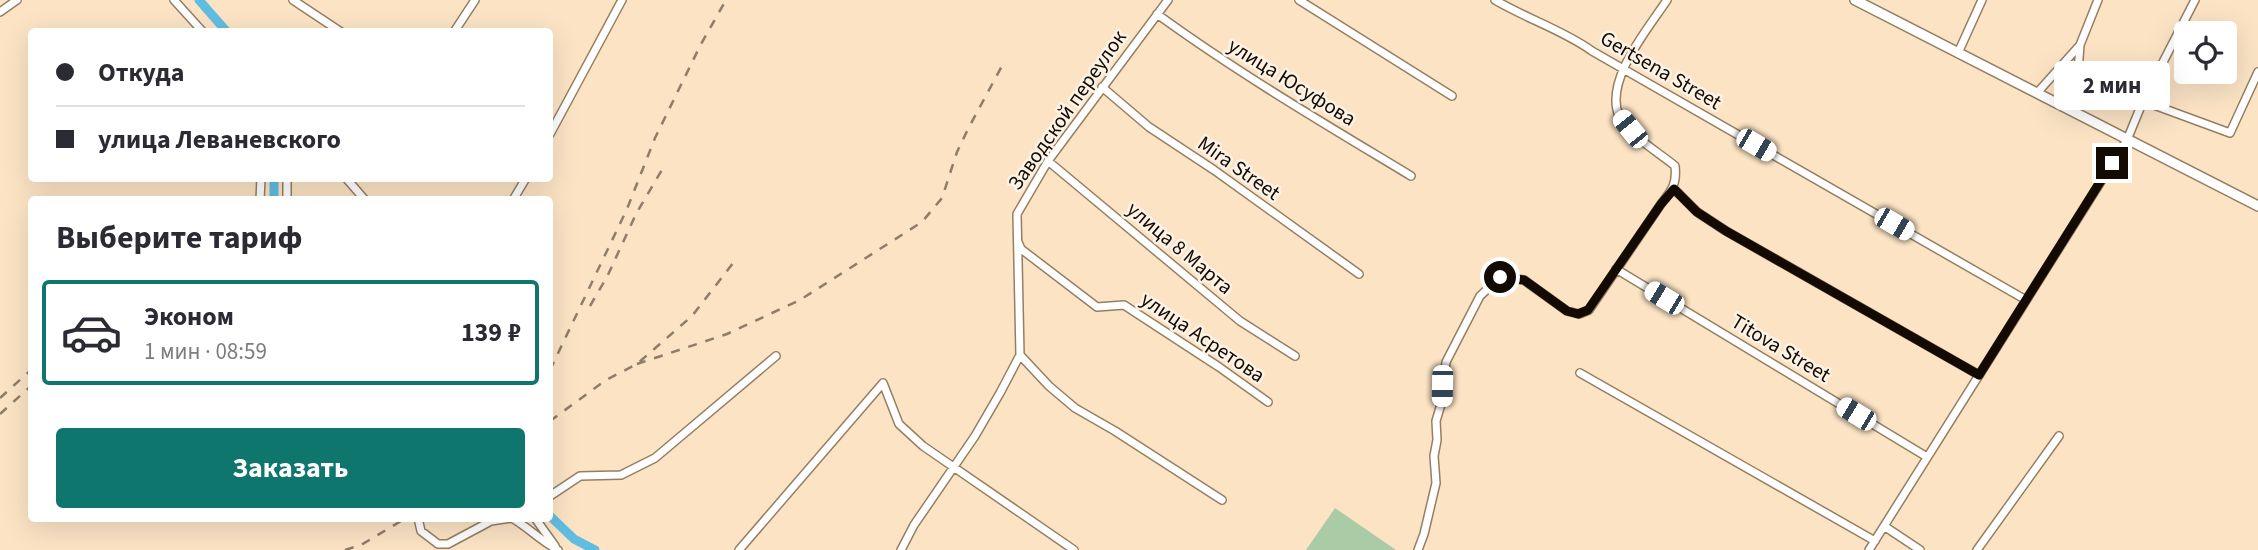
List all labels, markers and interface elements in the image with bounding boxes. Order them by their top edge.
map controls [2174,21,2237,84]
button: locate [2174,21,2237,84]
street label: Заводской переулок [1000,23,1134,196]
street label: Gertsena Street [1595,23,1727,117]
street label: улица Юсуфова [1222,31,1362,133]
text: Откуда [98,54,185,91]
callout: 2 мин [2054,61,2170,110]
text: 2 мин [2083,69,2141,102]
car [1609,106,1652,152]
text: улица Леваневского [98,121,341,158]
car [1733,125,1780,165]
street label: Mira Street [1192,129,1286,207]
route end [2096,147,2128,179]
street label: улица 8 Марта [1120,194,1240,302]
car [1871,204,1918,244]
text: Выберите тариф [56,215,303,261]
route start [1484,261,1516,293]
car [1641,278,1688,318]
street label: улица Асретова [1135,284,1271,390]
text: Эконом [144,298,234,335]
icon: car [60,301,123,364]
street label: Titova Street [1726,306,1836,390]
text: 139 ₽ [461,314,521,351]
text: 1 мин · 08:59 [144,335,267,368]
car [1432,365,1453,407]
car [1833,394,1880,434]
button: Заказать [56,428,525,508]

